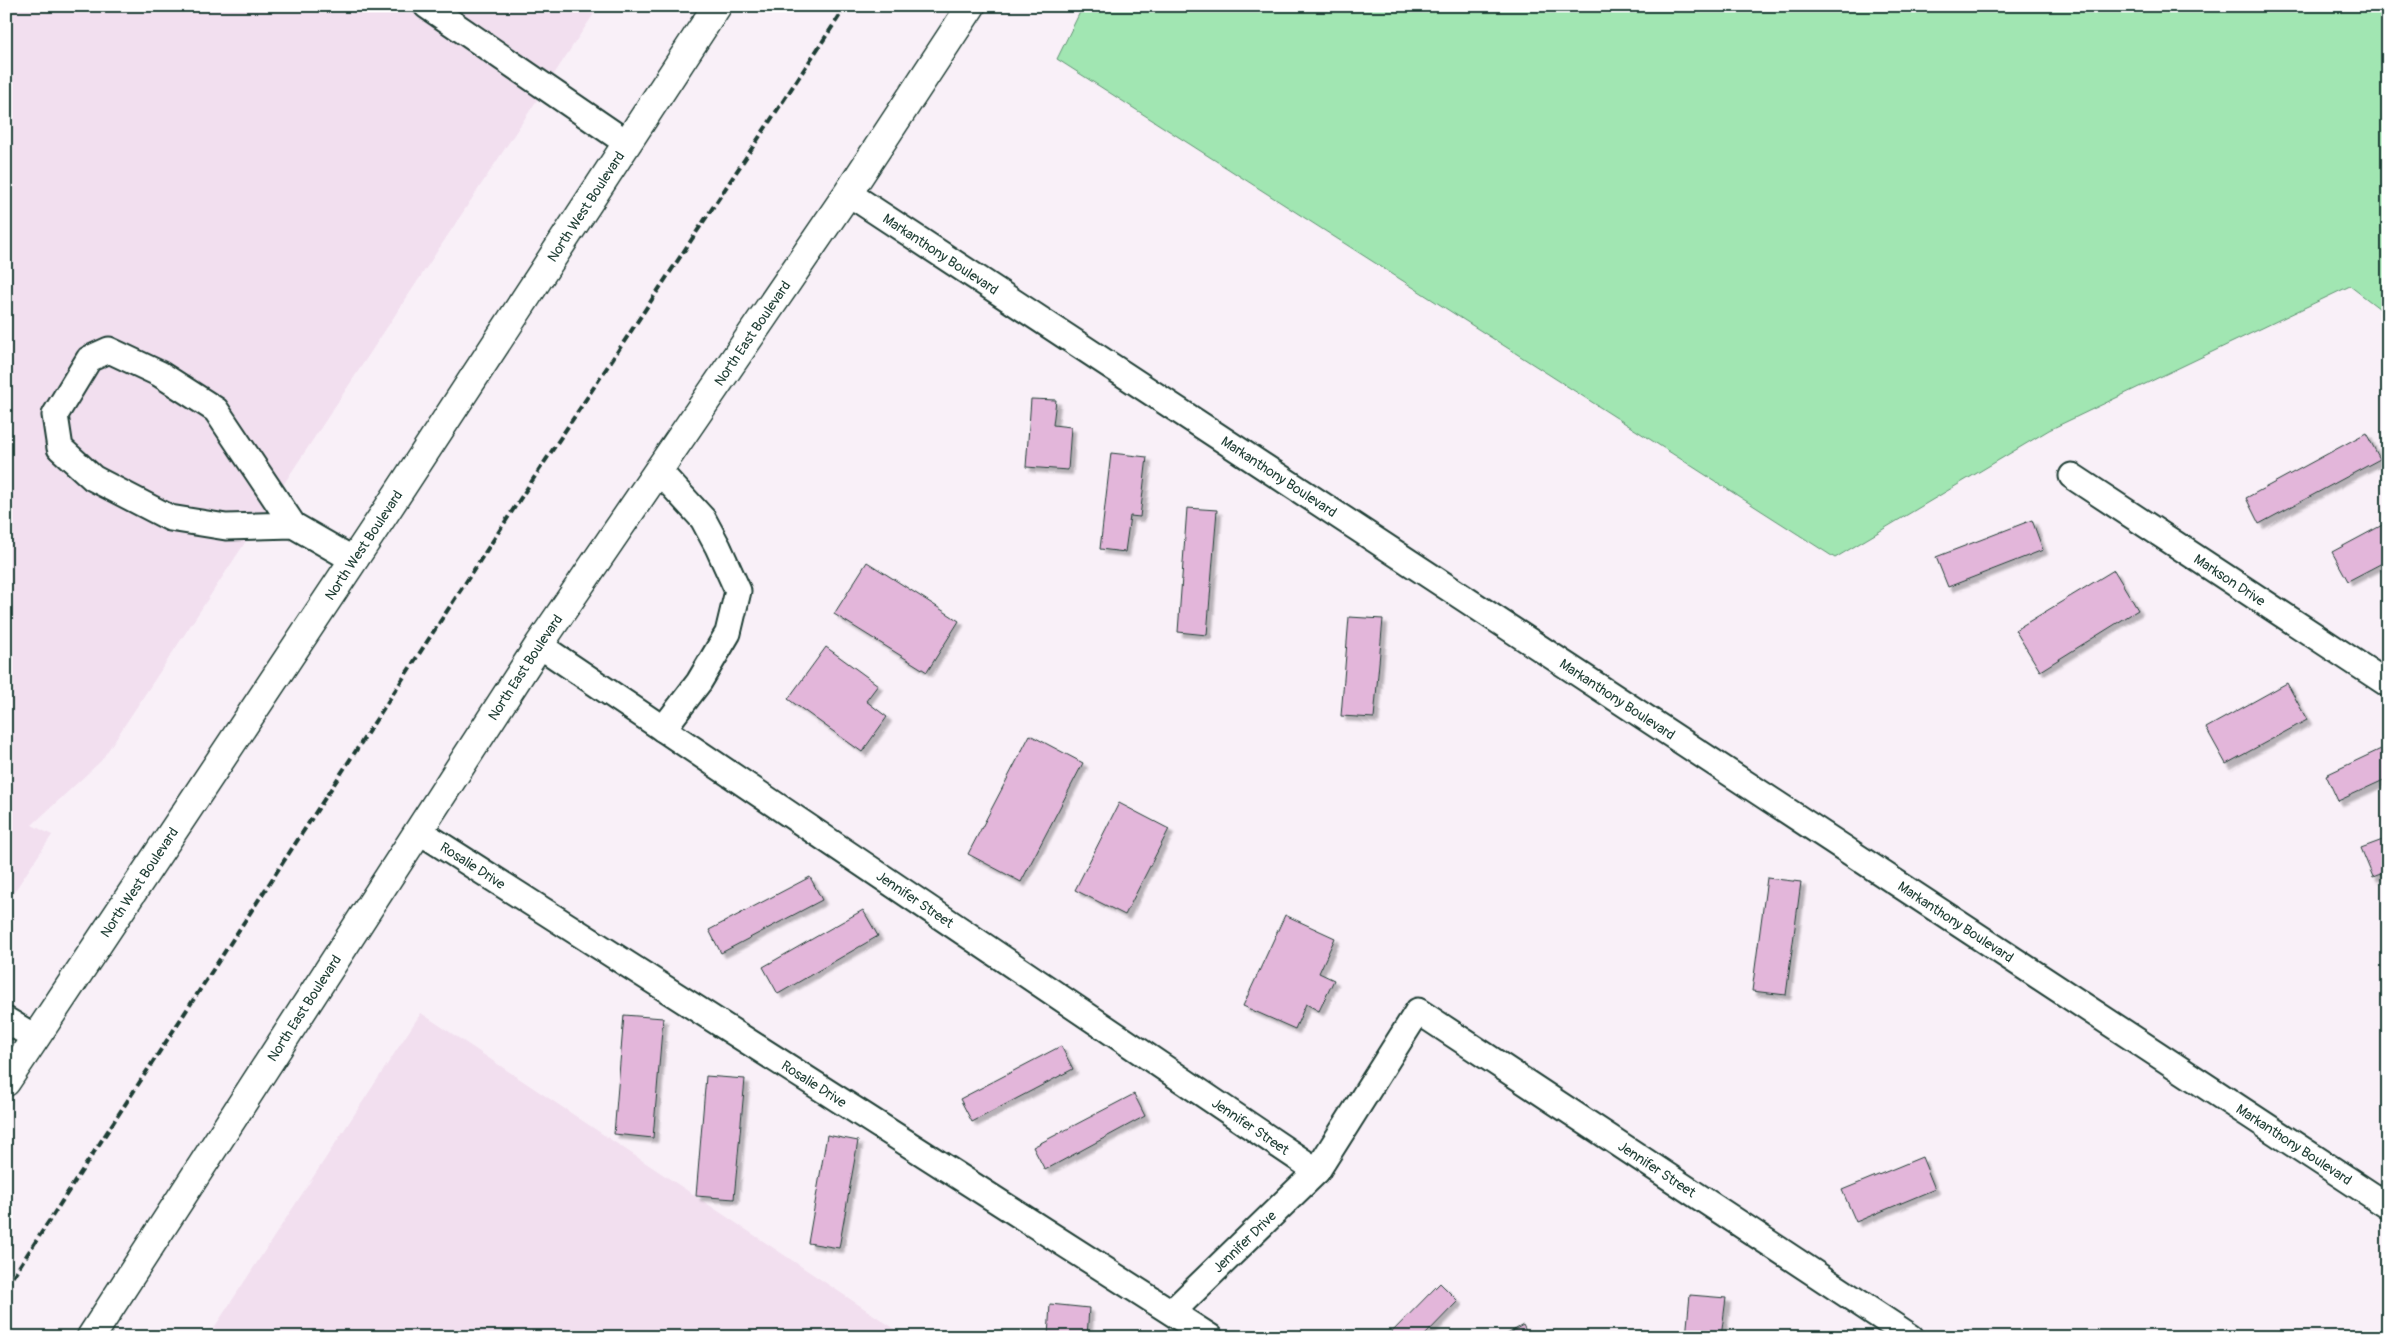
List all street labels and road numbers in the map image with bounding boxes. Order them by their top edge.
street label: North West Boulevard [544,148,628,265]
street label: Markanthony Boulevard [879,210,1002,299]
street label: North East Boulevard [711,278,794,389]
street label: Markanthony Boulevard [1218,433,1340,521]
street label: North West Boulevard [321,487,407,604]
street label: Markson Drive [2191,551,2269,610]
street label: North East Boulevard [484,611,566,724]
street label: Markanthony Boulevard [1556,655,1678,744]
street label: North West Boulevard [97,824,182,941]
street label: Rosalie Drive [437,839,509,893]
street label: Jennifer Street [873,868,957,932]
street label: Markanthony Boulevard [1895,878,2017,966]
street label: North East Boulevard [264,952,345,1065]
street label: Rosalie Drive [778,1057,850,1111]
street label: Jennifer Street [1208,1094,1292,1159]
street label: Markanthony Boulevard [2233,1101,2355,1189]
street label: Jennifer Street [1615,1138,1699,1202]
street label: Jennifer Drive [1210,1207,1280,1276]

